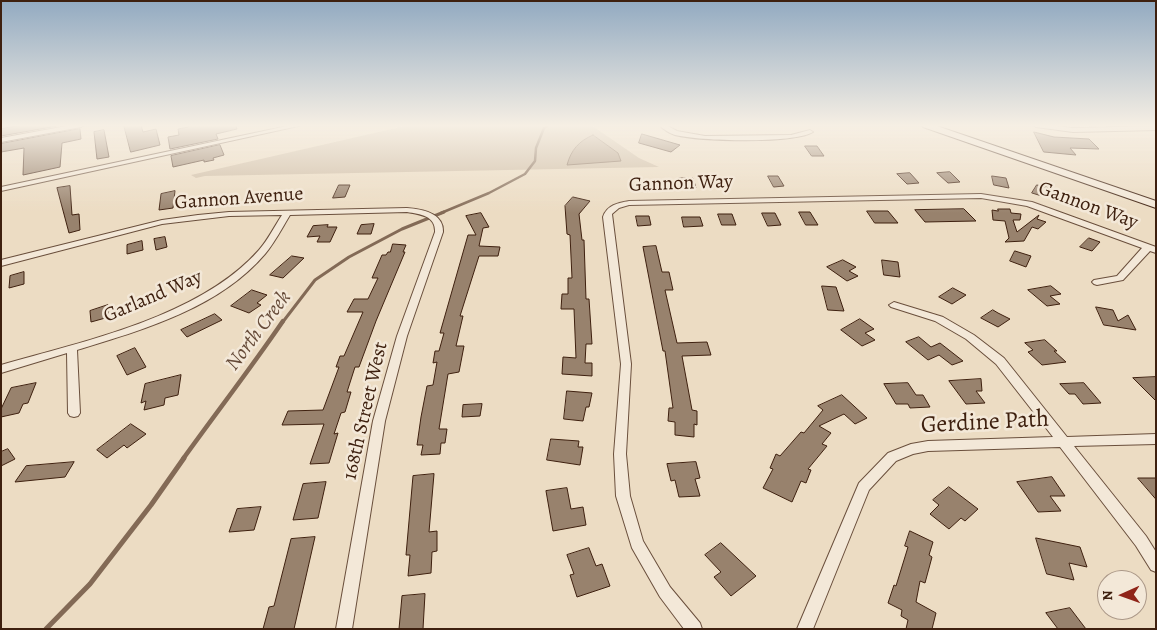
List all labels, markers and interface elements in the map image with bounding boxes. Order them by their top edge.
street label: Gannon Way [629,170,733,198]
street label: Gannon Way [1035,177,1141,235]
street label: Gannon Avenue [174,183,304,215]
street label: Garland Way [100,265,206,329]
water label: North Creek [221,286,297,376]
street label: 168th Street West [338,340,394,482]
street label: Gerdine Path [920,405,1050,441]
north arrow [1097,570,1147,620]
text: N [1098,590,1117,601]

